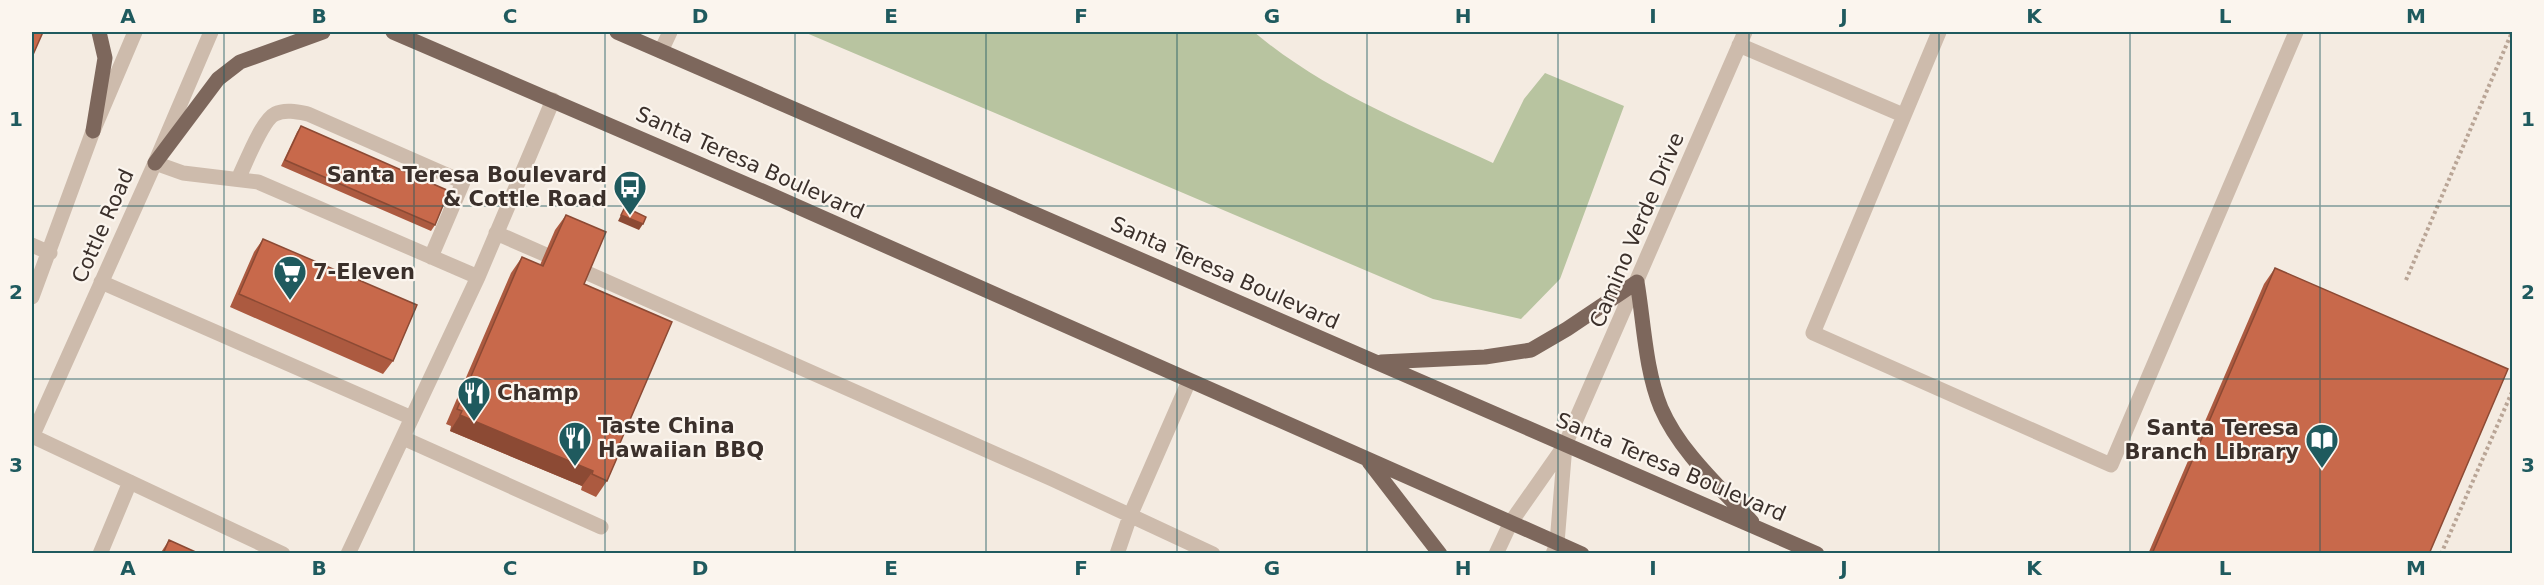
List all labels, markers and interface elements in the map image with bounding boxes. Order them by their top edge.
text: A [120,4,136,28]
text: B [311,4,327,28]
text: C [503,4,517,28]
text: D [692,4,708,28]
text: E [884,4,898,28]
text: F [1074,4,1088,28]
text: G [1264,4,1280,28]
text: H [1455,4,1471,28]
text: I [1649,4,1657,28]
text: J [1838,4,1848,28]
text: K [2026,4,2043,28]
text: L [2219,4,2232,28]
text: M [2406,4,2426,28]
street label: Santa Teresa Boulevard [632,102,868,224]
text: 1 [9,107,23,131]
text: 1 [2521,107,2535,131]
street label: Camino Verde Drive [1585,129,1689,331]
place label: Santa Teresa Boulevard & Cottle Road [327,163,607,211]
street label: Cottle Road [67,165,139,287]
bus stop icon: Santa Teresa Boulevard & Cottle Road [612,169,648,216]
street label: Santa Teresa Boulevard [1107,212,1343,334]
supermarket icon: 7-Eleven [272,254,308,301]
place label: 7-Eleven [313,260,415,284]
text: 2 [9,280,23,304]
text: 2 [2521,280,2535,304]
restaurant icon: Champ [456,375,492,422]
place label: Champ [497,381,578,405]
street label: Santa Teresa Boulevard [1553,408,1789,526]
place label: Taste China Hawaiian BBQ [598,414,764,462]
place label: Santa Teresa Branch Library [2125,416,2299,464]
restaurant icon: Taste China Hawaiian BBQ [557,420,593,467]
library icon: Santa Teresa Branch Library [2304,422,2340,469]
text: 3 [9,453,23,477]
text: 3 [2521,453,2535,477]
text: A [120,556,136,580]
text: B [311,556,327,580]
text: C [503,556,517,580]
text: D [692,556,708,580]
text: E [884,556,898,580]
text: F [1074,556,1088,580]
text: G [1264,556,1280,580]
text: H [1455,556,1471,580]
text: I [1649,556,1657,580]
text: J [1838,556,1848,580]
text: K [2026,556,2043,580]
text: L [2219,556,2232,580]
text: M [2406,556,2426,580]

